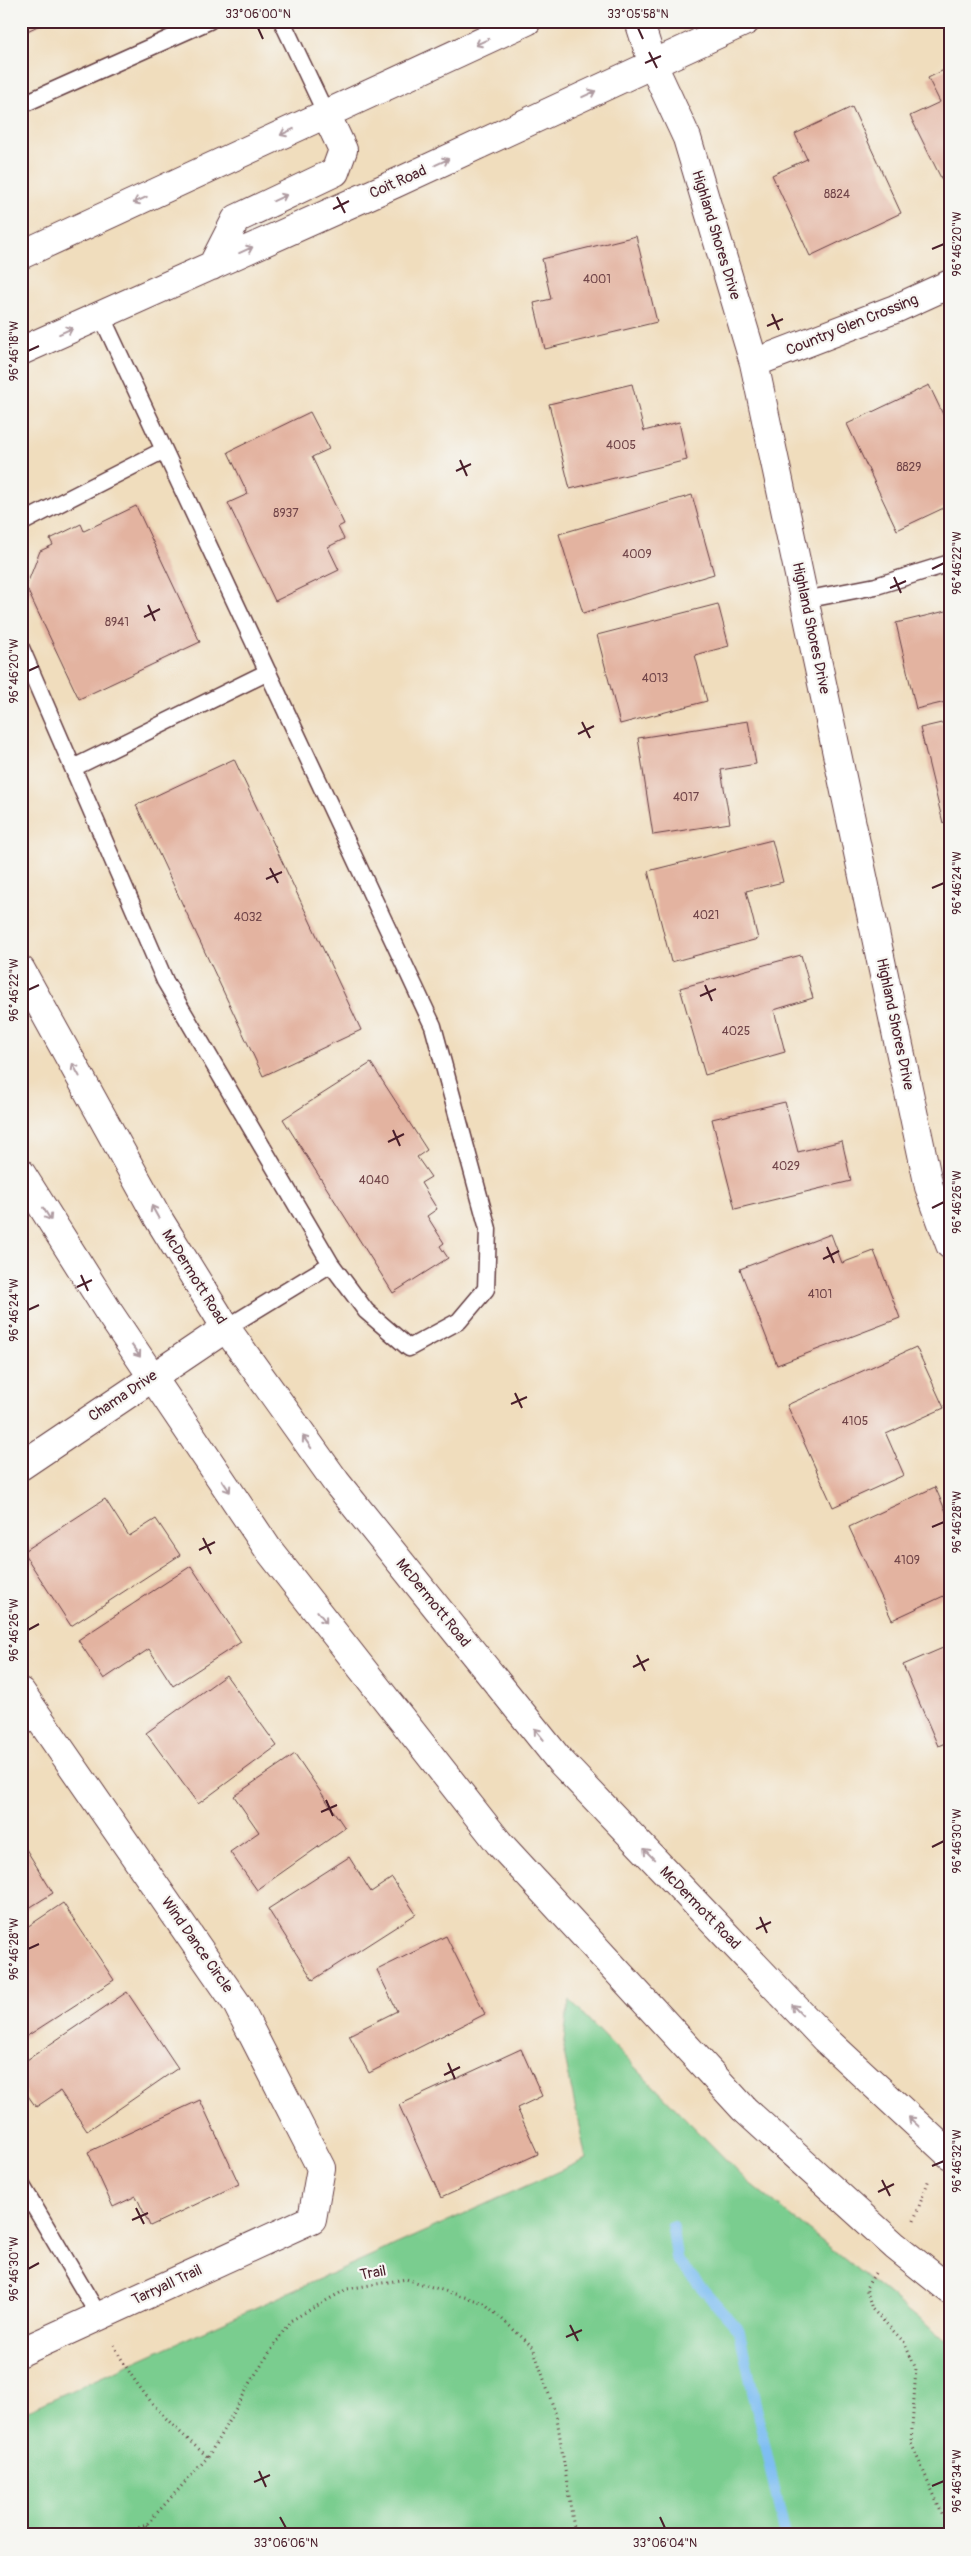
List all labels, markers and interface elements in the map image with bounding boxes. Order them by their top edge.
text: 33°06'00"N [225,7,291,22]
text: 33°05'58"N [607,7,669,22]
one-way arrow [475,37,490,47]
one-way arrow [581,89,596,98]
one-way arrow [280,128,295,137]
one-way arrow [434,157,449,166]
street label: Coit Road [367,161,429,203]
street label: Highland Shores Drive [687,168,745,303]
house number: 8824 [824,187,850,202]
one-way arrow [272,193,287,203]
one-way arrow [133,196,148,206]
text: 96°46'20"W [950,212,965,276]
one-way arrow [238,245,253,255]
house number: 4001 [583,272,611,287]
street label: Country Glen Crossing [783,290,921,360]
text: 96°46'18"W [7,321,22,381]
one-way arrow [58,326,73,336]
house number: 4005 [606,438,636,453]
house number: 8829 [897,460,921,475]
house number: 8937 [273,506,299,521]
text: 96°46'22"W [950,531,965,595]
house number: 4009 [622,547,652,562]
street label: Highland Shores Drive [788,560,834,696]
house number: 8941 [105,615,129,630]
text: 96°46'20"W [7,639,22,703]
house number: 4013 [642,671,669,686]
house number: 4017 [673,790,700,805]
text: 96°46'24"W [950,851,965,915]
house number: 4021 [693,908,719,923]
house number: 4032 [234,910,263,925]
street label: Highland Shores Drive [872,956,918,1092]
text: 96°46'22"W [7,958,22,1022]
house number: 4025 [722,1024,750,1039]
one-way arrow [71,1063,81,1078]
house number: 4029 [772,1159,800,1174]
text: 96°46'26"W [950,1170,965,1234]
house number: 4040 [359,1173,389,1188]
one-way arrow [150,1205,160,1220]
one-way arrow [43,1207,53,1221]
street label: McDermott Road [157,1226,231,1328]
text: 96°46'24"W [7,1278,22,1342]
house number: 4101 [808,1287,832,1302]
one-way arrow [131,1344,141,1358]
street label: Chama Drive [85,1366,161,1426]
house number: 4105 [842,1414,868,1429]
one-way arrow [302,1435,312,1449]
one-way arrow [221,1479,231,1493]
text: 96°46'28"W [950,1491,965,1553]
house number: 4109 [894,1553,920,1568]
street label: McDermott Road [392,1555,474,1651]
text: 96°46'26"W [7,1598,22,1662]
one-way arrow [316,1610,327,1623]
one-way arrow [533,1728,544,1741]
text: 96°46'30"W [950,1809,965,1873]
one-way arrow [643,1848,655,1860]
street label: McDermott Road [656,1862,744,1954]
street label: Wind Dance Circle [157,1893,238,1997]
text: 96°46'28"W [7,1918,22,1980]
one-way arrow [791,2003,803,2016]
one-way arrow [908,2116,920,2128]
text: 96°46'32"W [950,2129,965,2193]
text: 96°46'30"W [7,2237,22,2301]
street label: Tarryall Trail [129,2260,205,2310]
street label: Trail [358,2261,388,2285]
text: 96°46'34"W [950,2449,965,2513]
text: 33°06'06"N [254,2536,318,2551]
text: 33°06'04"N [633,2536,697,2551]

